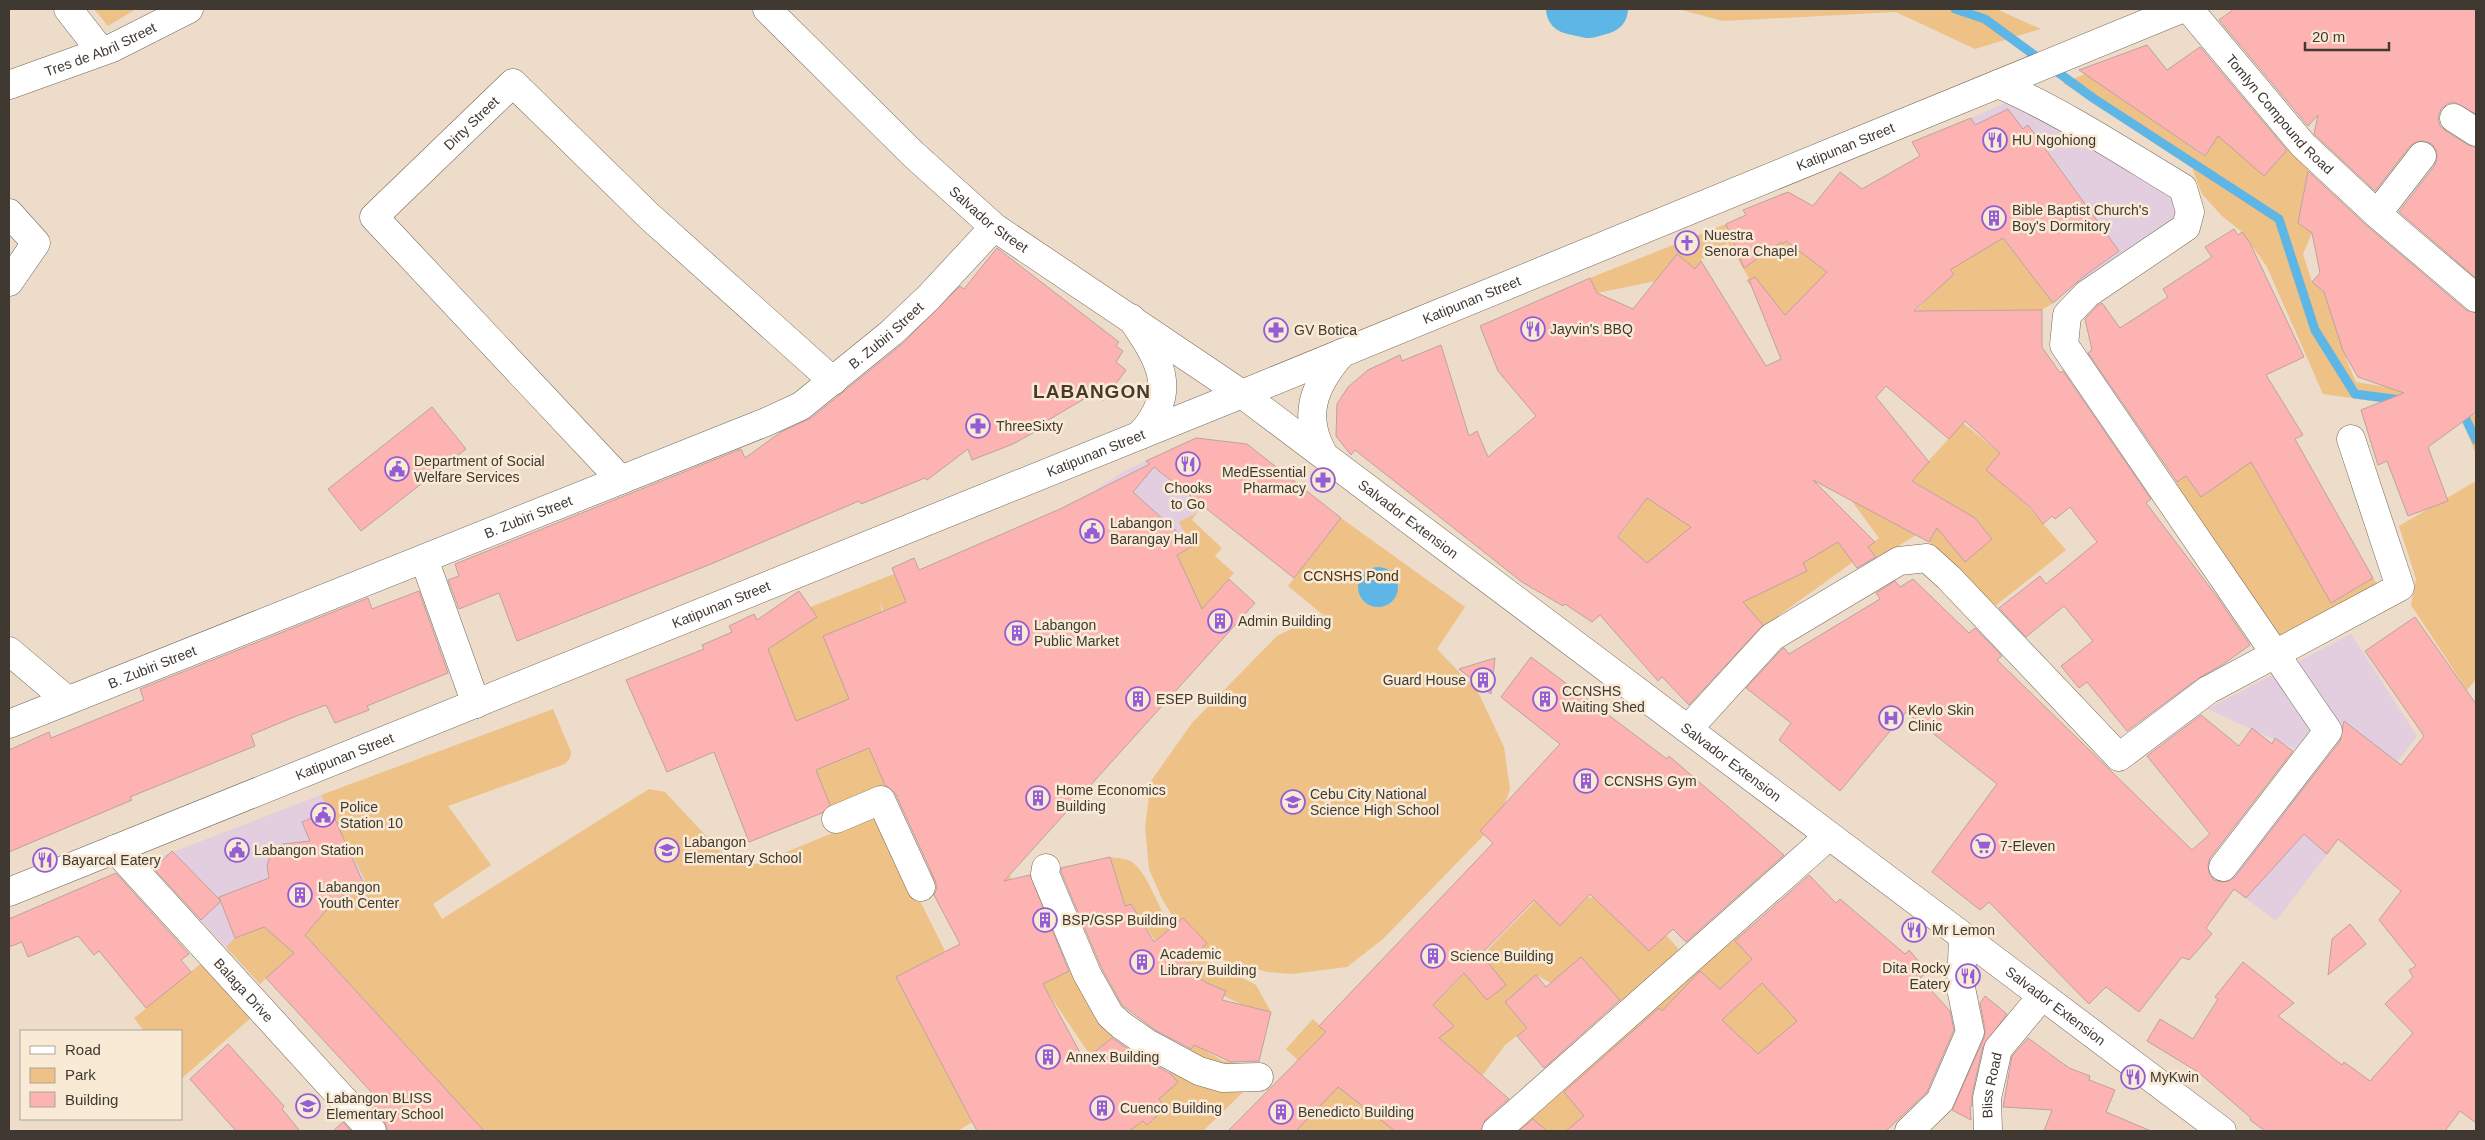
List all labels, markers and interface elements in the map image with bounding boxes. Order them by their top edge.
street label: Tres de Abril Street [42,19,159,80]
scale bar [2305,20,2389,52]
text: 20 m [2312,28,2345,45]
street label: Tomlyn Compound Road [2223,51,2337,177]
street label: Dirty Street [441,93,502,153]
street label: Katipunan Street [1794,119,1897,174]
restaurant icon: HU Ngohiong [1982,127,2008,153]
place label: HU Ngohiong [2012,132,2096,148]
street label: Salvador Street [946,183,1031,256]
place label: Bible Baptist Church's Boy's Dormitory [2012,202,2149,234]
building icon: Bible Baptist Church's Boy's Dormitory [1981,205,2007,231]
place label: Nuestra Senora Chapel [1704,227,1797,259]
church icon: Nuestra Senora Chapel [1674,230,1700,256]
street label: Katipunan Street [1420,273,1523,327]
street label: B. Zubiri Street [845,299,927,372]
restaurant icon: Jayvin's BBQ [1520,316,1546,342]
pharmacy icon: GV Botica [1263,317,1289,343]
place label: Jayvin's BBQ [1550,321,1633,337]
place label: GV Botica [1294,322,1357,338]
district label: LABANGON [1033,381,1151,402]
pharmacy icon: ThreeSixty [965,413,991,439]
place label: ThreeSixty [996,418,1063,434]
street label: Katipunan Street [1044,426,1147,480]
restaurant icon: Chooks to Go [1175,451,1201,477]
place label: Department of Social Welfare Services [414,453,545,485]
public building icon: Department of Social Welfare Services [384,456,410,482]
place label: MedEssential Pharmacy [1222,464,1306,496]
pharmacy icon: MedEssential Pharmacy [1310,467,1336,493]
street label: Salvador Extension [1355,476,1461,562]
place label: Chooks to Go [1164,480,1212,512]
street label: B. Zubiri Street [482,492,575,542]
place label: Labangon Barangay Hall [1110,515,1198,547]
public building icon: Labangon Barangay Hall [1079,518,1105,544]
park label: CCNSHS Pond [1303,568,1399,584]
street label: Katipunan Street [670,577,773,631]
building icon: Admin Building [1207,608,1233,634]
place label: Admin Building [1238,613,1331,629]
place label: Labangon Public Market [1034,617,1119,649]
building icon: Labangon Public Market [1004,620,1030,646]
street label: B. Zubiri Street [106,642,199,692]
building icon: Guard House [1470,667,1496,693]
place label: Guard House [1383,672,1466,688]
place label: CCNSHS Waiting Shed [1562,683,1645,715]
building icon: ESEP Building [1125,686,1151,712]
building icon: CCNSHS Waiting Shed [1532,686,1558,712]
place label: ESEP Building [1156,691,1247,707]
place label: Kevlo Skin Clinic [1908,702,1974,734]
hospital icon: Kevlo Skin Clinic [1878,705,1904,731]
street label: Salvador Extension [1678,719,1784,805]
street label: Katipunan Street [293,729,396,783]
building icon: CCNSHS Gym [1573,768,1599,794]
place label: CCNSHS Gym [1604,773,1697,789]
place label: Home Economics Building [1056,782,1166,814]
building icon: Home Economics Building [1025,785,1051,811]
place label: Cebu City National Science High School [1310,786,1439,818]
school or university icon: Cebu City National Science High School [1280,789,1306,815]
place label: Police Station 10 [340,799,403,831]
public building icon: Police Station 10 [310,802,336,828]
supermarket icon: 7-Eleven [1970,833,1996,859]
place label: Labangon Elementary School [684,834,802,866]
public building icon: Labangon Station [224,837,250,863]
school or university icon: Labangon Elementary School [654,837,680,863]
place label: 7-Eleven [2000,838,2055,854]
place label: Labangon Station [254,842,364,858]
restaurant icon: Bayarcal Eatery [32,847,58,873]
place label: Bayarcal Eatery [62,852,161,868]
place label: Labangon Youth Center [318,879,400,911]
building icon: Labangon Youth Center [287,882,313,908]
building icon: BSP/GSP Building [1032,907,1058,933]
place label: BSP/GSP Building [1062,912,1177,928]
restaurant icon: Mr Lemon [1901,917,1927,943]
place label: Mr Lemon [1932,922,1995,938]
building icon: Science Building [1420,943,1446,969]
place label: Academic Library Building [1160,946,1257,978]
place label: Science Building [1450,948,1554,964]
building icon: Academic Library Building [1129,949,1155,975]
street label: Balaga Drive [211,955,277,1025]
place label: Dita Rocky Eatery [1882,960,1950,992]
restaurant icon: Dita Rocky Eatery [1955,963,1981,989]
street label: Salvador Extension [2003,963,2109,1049]
legend [20,1030,182,1120]
text: Road [65,1041,101,1058]
building icon: Annex Building [1035,1044,1061,1070]
place label: Annex Building [1066,1049,1159,1065]
street label: Bliss Road [1979,1051,2005,1119]
restaurant icon: MyKwin [2120,1064,2146,1090]
text: Park [65,1066,96,1083]
place label: MyKwin [2150,1069,2199,1085]
place label: Labangon BLISS Elementary School [326,1090,444,1122]
text: Building [65,1091,118,1108]
school or university icon: Labangon BLISS Elementary School [295,1093,321,1119]
building icon: Cuenco Building [1089,1095,1115,1121]
building icon: Benedicto Building [1268,1099,1294,1125]
place label: Cuenco Building [1120,1100,1222,1116]
place label: Benedicto Building [1298,1104,1414,1120]

